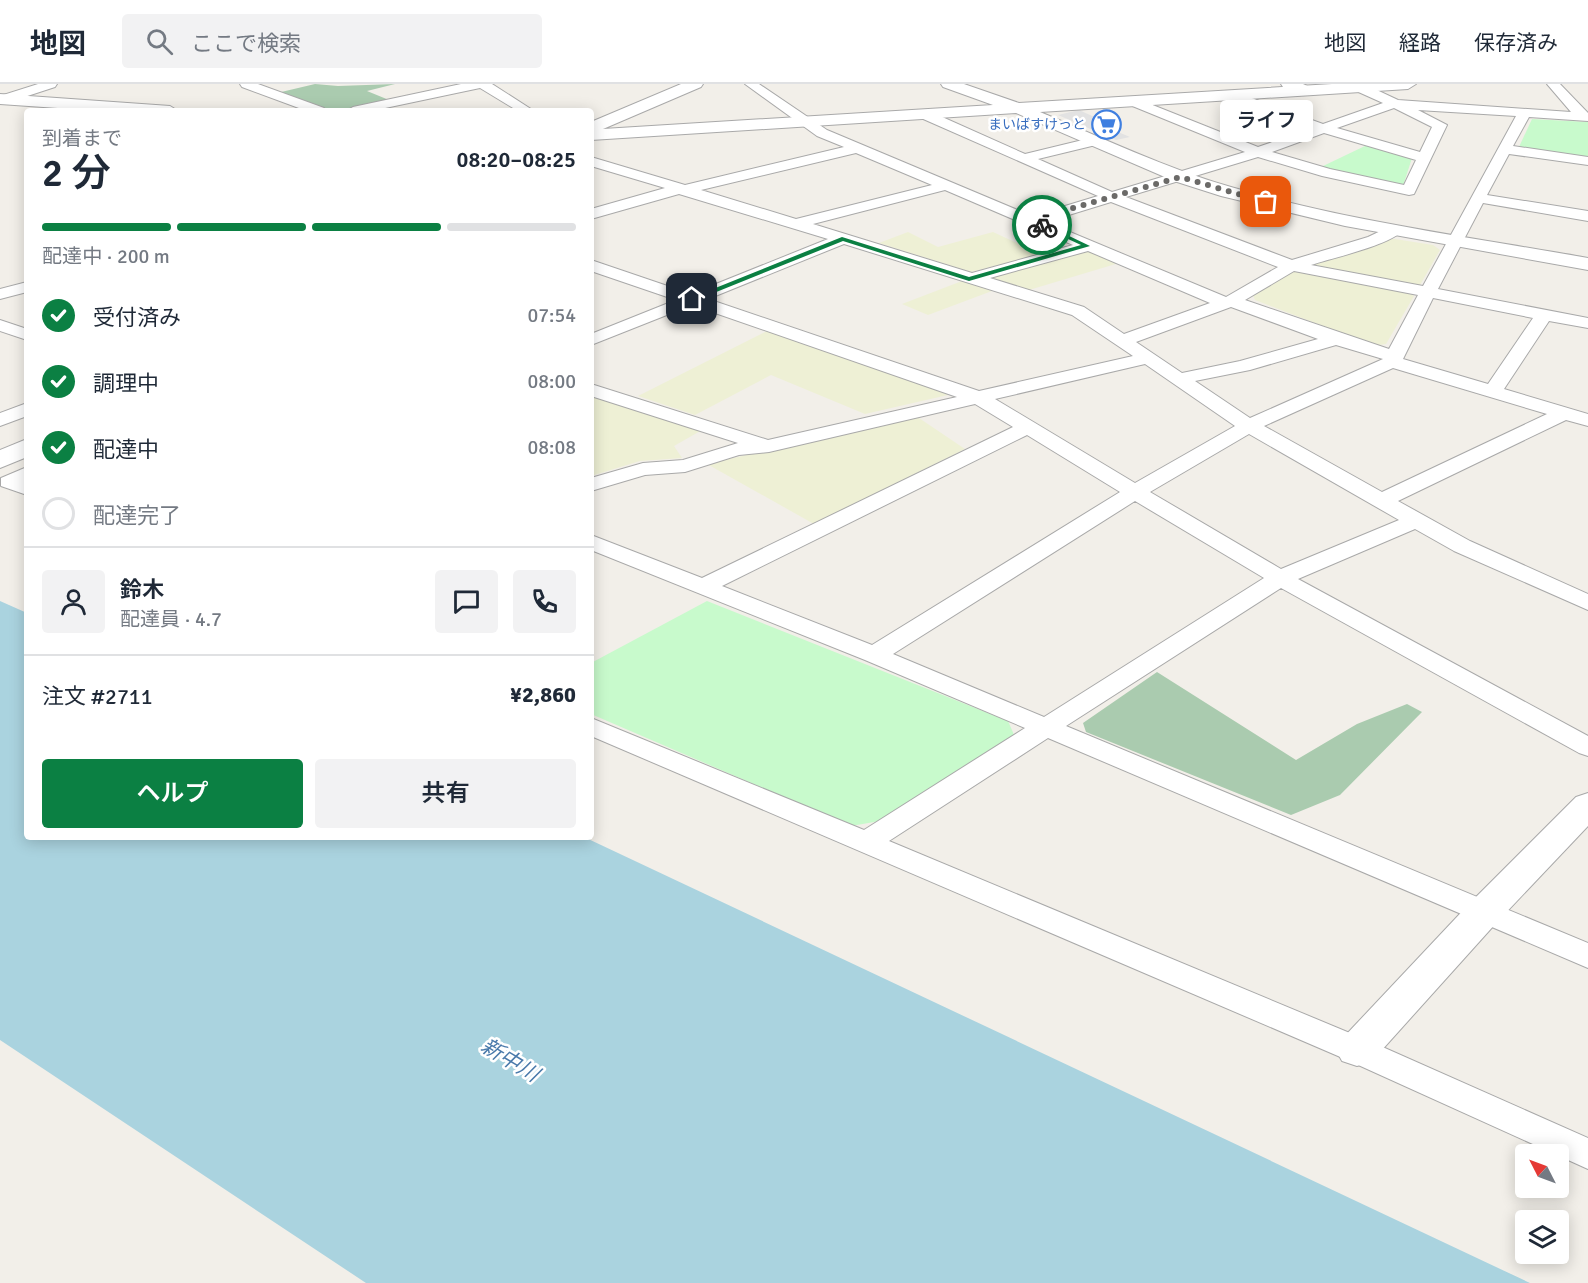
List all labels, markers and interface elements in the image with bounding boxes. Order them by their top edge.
search box [122,14,542,68]
icon: search [143,25,176,58]
text: 地図 [30,27,86,61]
text: ここで検索 [191,30,301,57]
text: 地図 [1324,30,1366,56]
text: 経路 [1399,30,1441,56]
text: 保存済み [1474,30,1558,56]
callout: ライフ [1220,100,1312,142]
supermarket icon: まいばすけっと [1091,108,1123,140]
text: ライフ [1237,108,1297,133]
place label: まいばすけっと [988,116,1086,133]
text: 到着まで [42,126,122,151]
text: 08:20–08:25 [457,146,576,173]
text: 2 分 [42,149,111,197]
pin [1240,176,1291,227]
icon: bag [1249,185,1282,218]
courier [1012,195,1072,255]
icon: bike [1026,209,1059,242]
text: 配達中 · 200 m [42,244,170,269]
pin [666,273,717,324]
icon: home [675,282,708,315]
icon: check [42,299,75,332]
text: 07:54 [527,303,576,328]
text: 受付済み [93,304,181,331]
icon: check [42,365,75,398]
text: 08:00 [527,369,576,394]
text: 調理中 [93,370,159,397]
icon: check [42,431,75,464]
text: 08:08 [527,435,576,460]
text: 配達中 [93,436,159,463]
text: 配達完了 [93,502,181,529]
button: person [42,570,105,633]
button: chat [435,570,498,633]
button: phone [513,570,576,633]
text: 鈴木 [120,576,164,603]
text: 配達員 · 4.7 [120,607,222,632]
text: ¥2,860 [510,681,576,708]
text: 注文 #2711 [42,683,153,710]
button: ヘルプ [42,759,303,828]
button: 共有 [315,759,576,828]
water label: 新中川 [476,1033,545,1088]
north arrow [1515,1144,1569,1198]
map controls [1515,1144,1569,1264]
button: layers [1515,1210,1569,1264]

